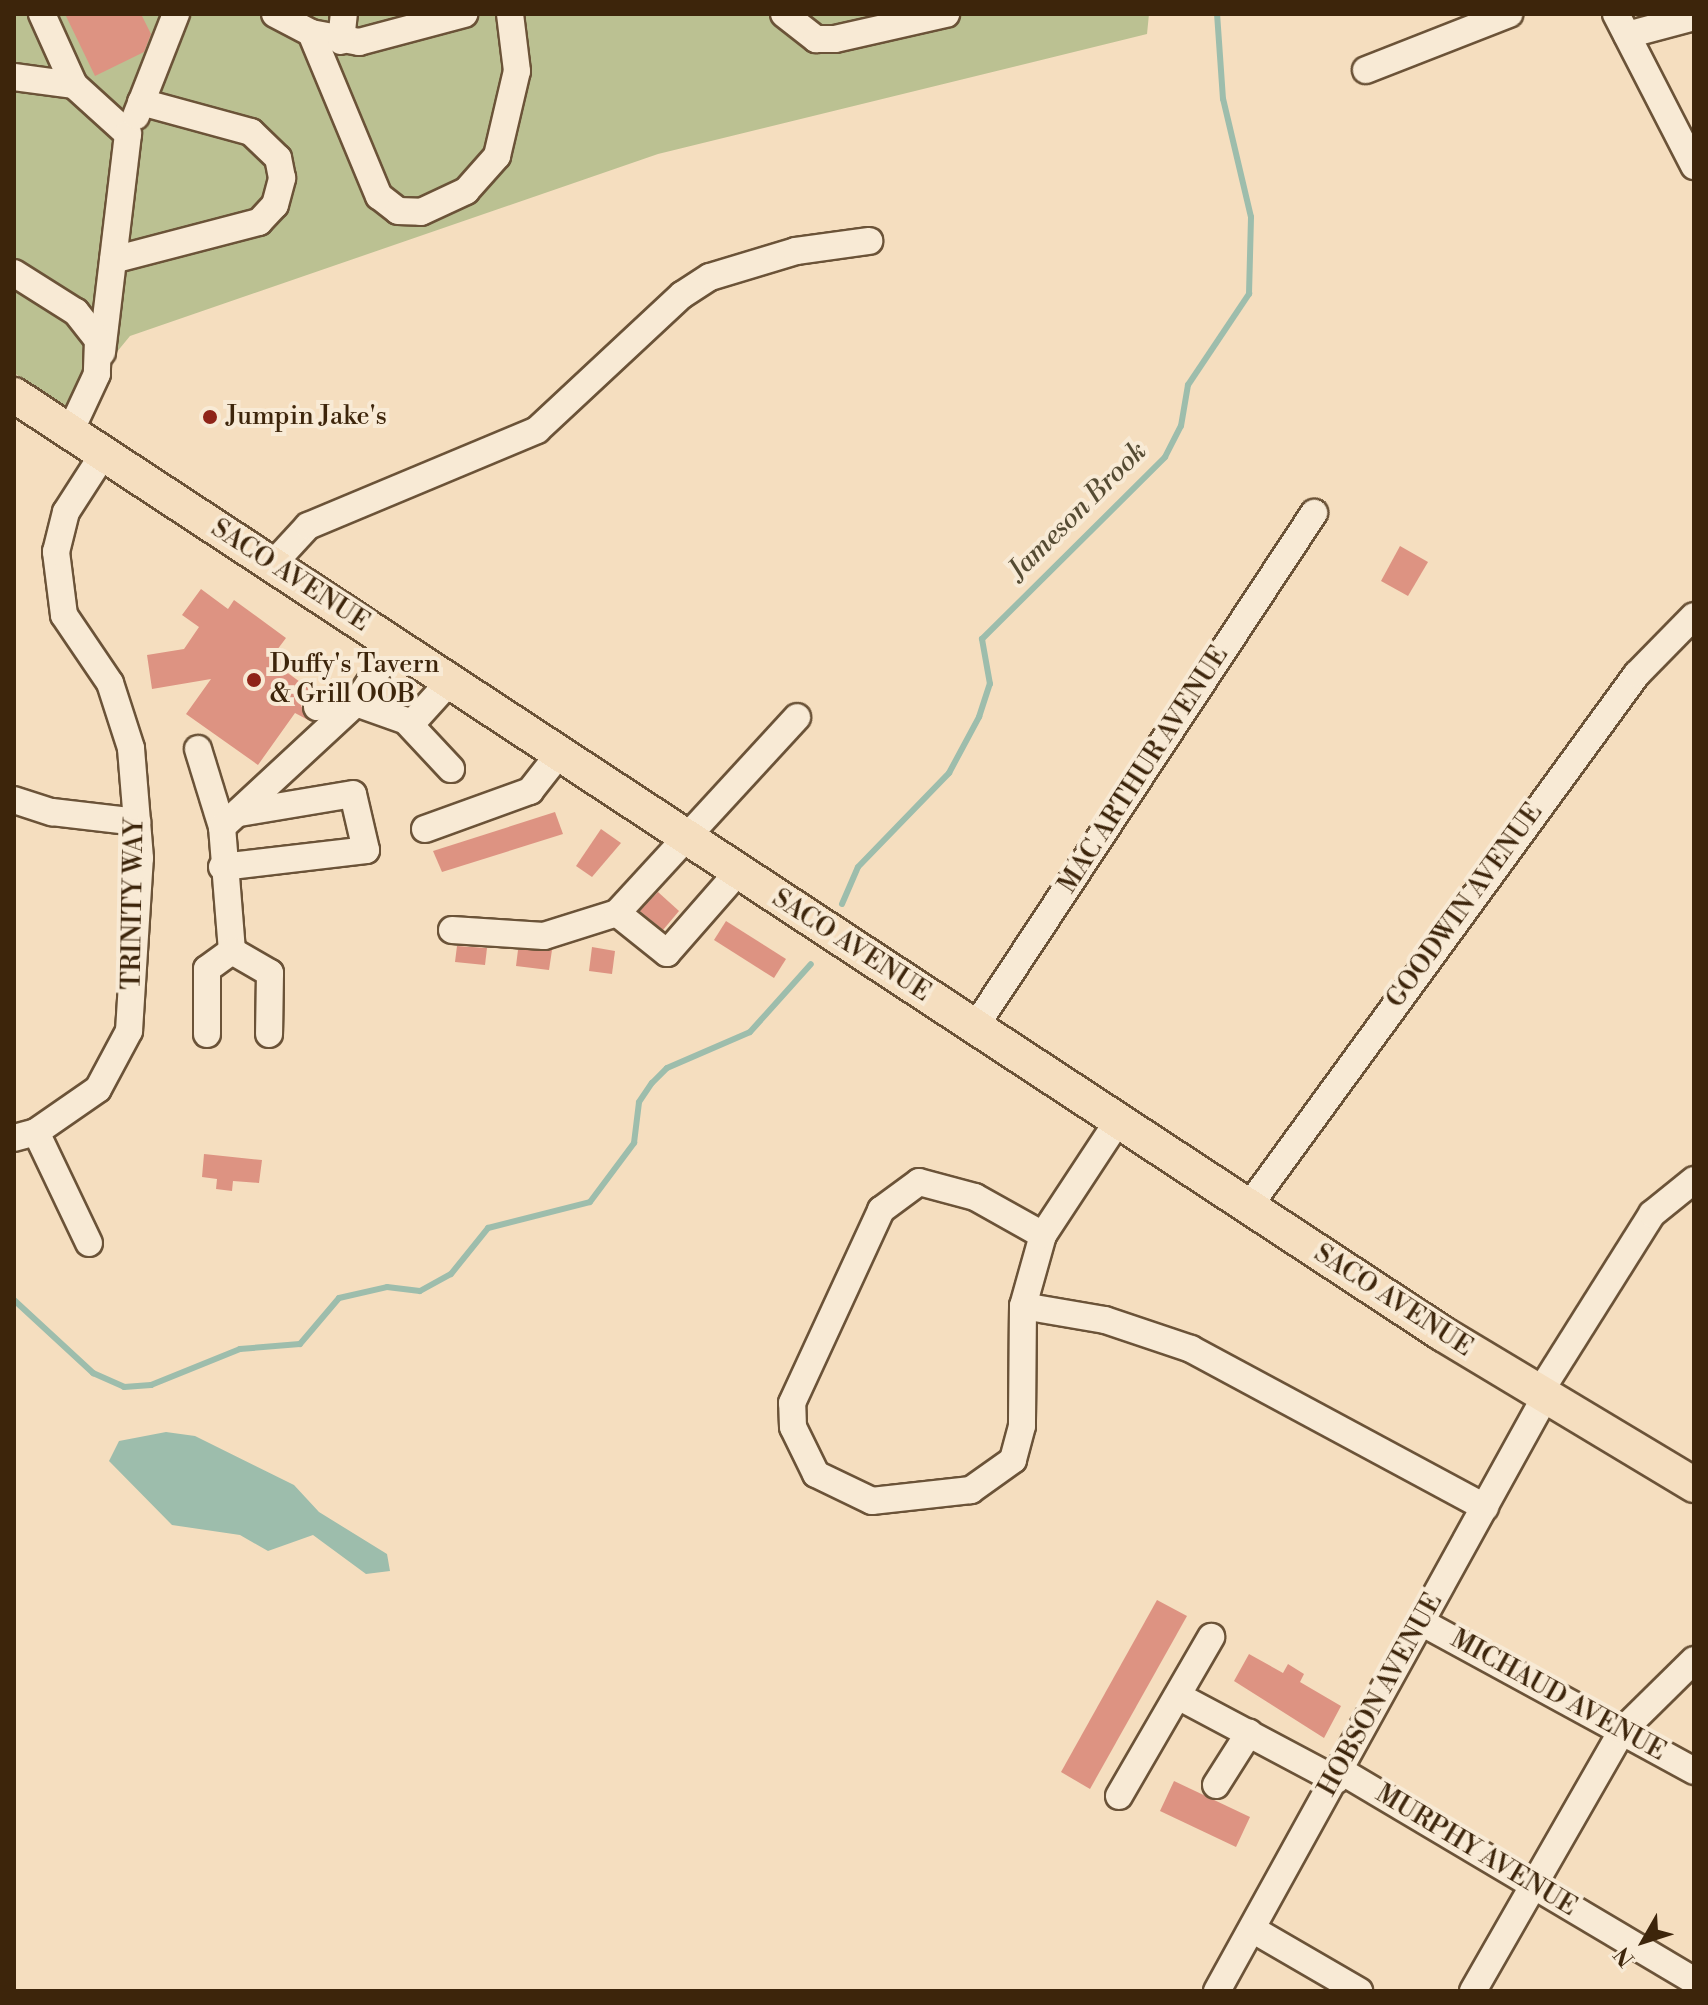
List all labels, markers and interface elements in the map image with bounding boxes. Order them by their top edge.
place label: Jumpin Jake's [226,401,387,433]
marker: Jumpin Jake's [201,408,219,426]
water label: Jameson Brook [1002,435,1154,587]
street label: SACO AVENUE [205,513,375,639]
street label: MAC ARTHUR AVENUE [1052,641,1236,899]
place label: Duffy's Tavern & Grill OOB [270,649,440,710]
marker: Duffy's Tavern & Grill OOB [245,671,263,689]
street label: GOODWIN AVENUE [1380,798,1550,1014]
street label: TRINITY WAY [117,818,151,990]
street label: SACO AVENUE [766,883,936,1009]
street label: SACO AVENUE [1308,1238,1478,1364]
street label: HOBSON AVENUE [1312,1588,1450,1802]
street label: MICHAUD AVENUE [1445,1624,1671,1768]
street label: MURPHY AVENUE [1370,1779,1582,1923]
north arrow [1604,1901,1684,1981]
text: N [1609,1941,1641,1972]

